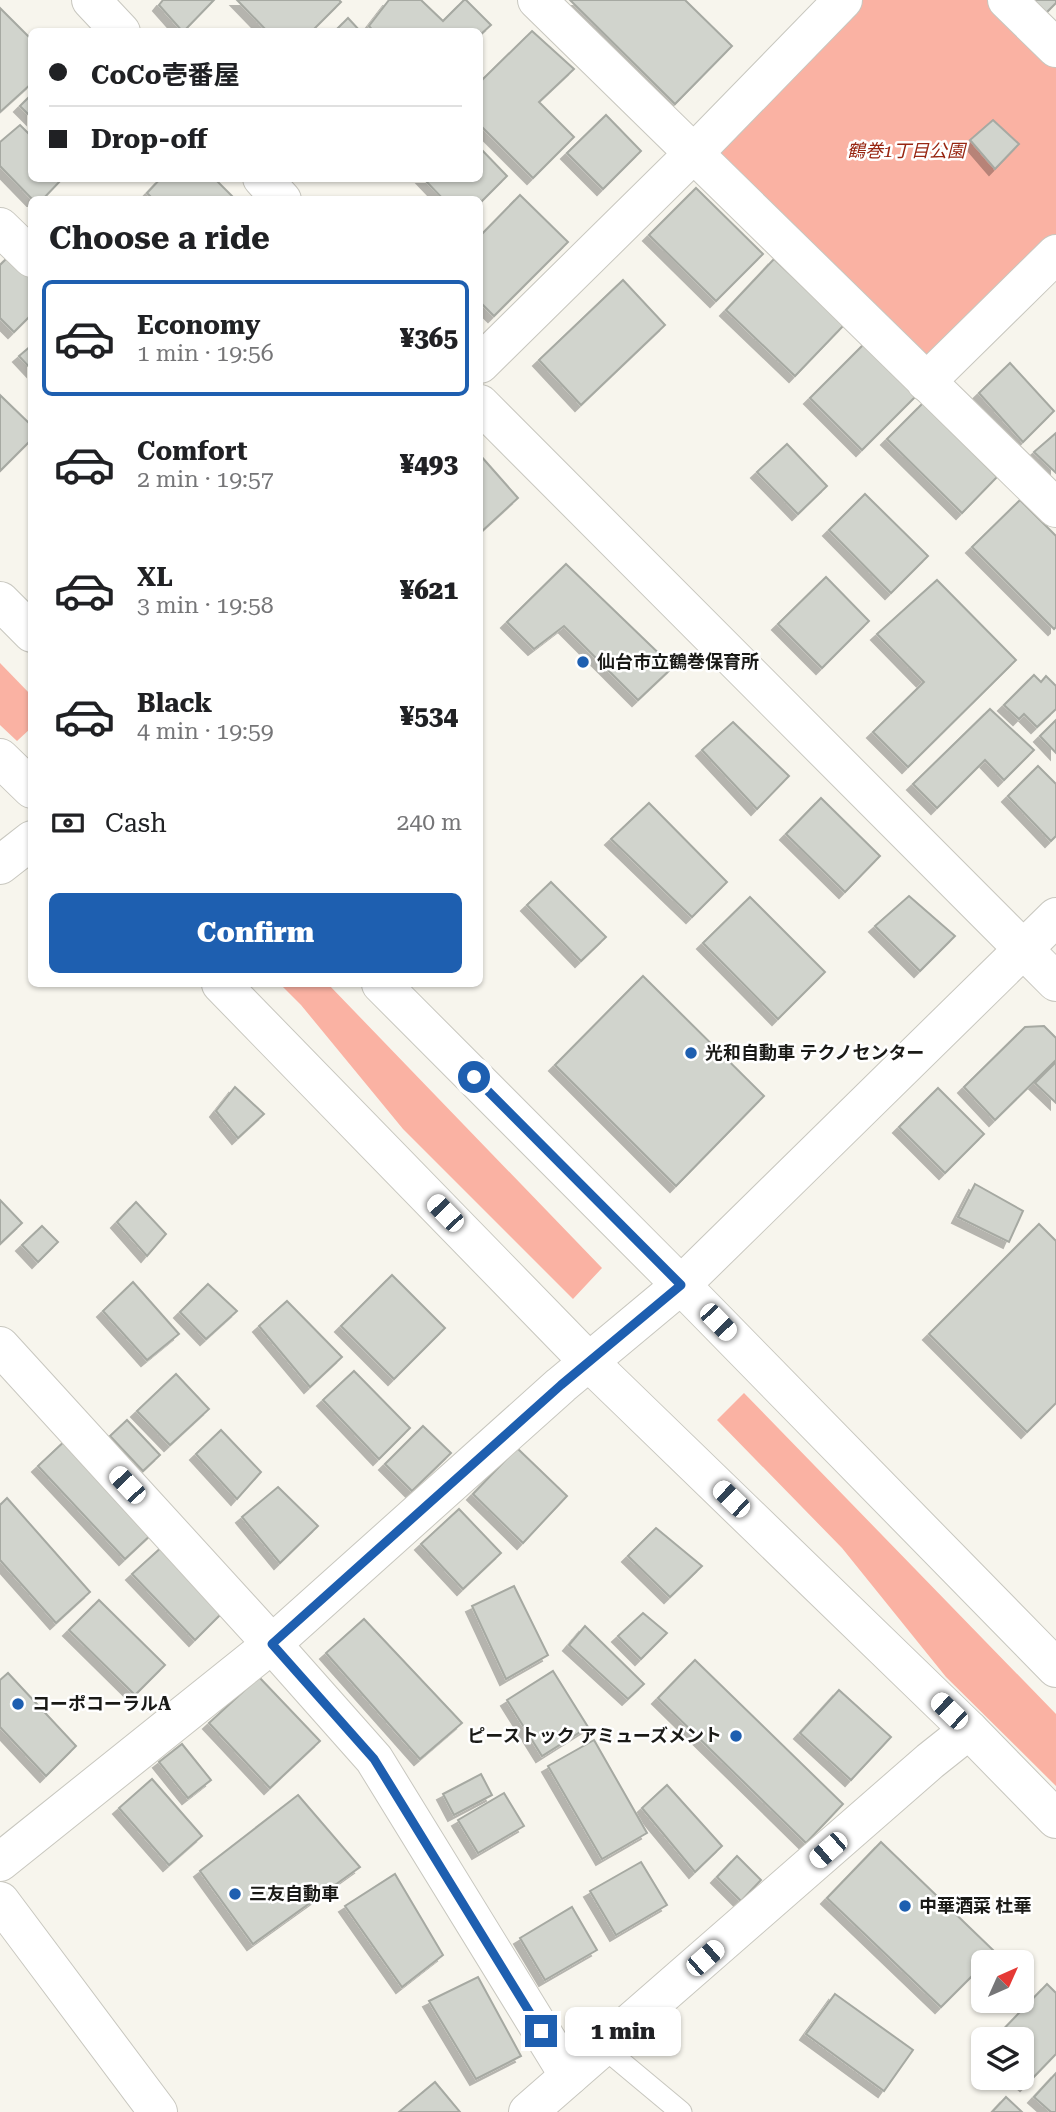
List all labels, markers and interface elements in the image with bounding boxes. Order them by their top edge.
text: CoCo壱番屋 [91,60,240,90]
text: Drop-off [91,124,207,154]
park label: 鶴巻1丁目公園 [847,140,968,161]
text: Choose a ride [49,219,270,257]
icon: car [53,307,116,370]
text: Economy [137,310,260,340]
text: ¥365 [400,323,458,353]
text: 1 min · 19:56 [137,340,274,367]
icon: car [53,433,116,496]
text: Comfort [137,436,247,466]
text: ¥493 [400,449,458,479]
text: 2 min · 19:57 [137,466,274,493]
icon: car [53,559,116,622]
text: XL [137,562,173,592]
text: ¥621 [400,575,458,605]
text: 3 min · 19:58 [137,592,274,619]
place label: 仙台市立鶴巻保育所 [597,651,759,672]
marker: 仙台市立鶴巻保育所 [575,654,591,670]
icon: car [53,685,116,748]
text: Black [137,688,212,718]
text: ¥534 [400,701,458,731]
text: 4 min · 19:59 [137,718,274,745]
icon: cash [49,804,87,842]
text: Cash [105,808,167,838]
text: 240 m [397,809,462,836]
button: Confirm [49,893,462,973]
place label: 光和自動車 テクノセンター [705,1042,924,1063]
marker: 光和自動車 テクノセンター [683,1045,699,1061]
route start [458,1061,490,1093]
car [423,1191,468,1235]
car [696,1300,741,1344]
car [105,1462,150,1508]
car [709,1477,754,1521]
car [927,1689,972,1733]
place label: コーポコーラルA [32,1693,171,1714]
marker: コーポコーラルA [10,1696,26,1712]
place label: ピーストック アミューズメント [468,1725,722,1746]
marker: ピーストック アミューズメント [728,1728,744,1744]
car [806,1828,851,1872]
place label: 三友自動車 [249,1883,339,1904]
marker: 三友自動車 [227,1886,243,1902]
place label: 中華酒菜 杜華 [919,1895,1032,1916]
marker: 中華酒菜 杜華 [897,1898,913,1914]
car [683,1936,728,1980]
north arrow [971,1950,1034,2012]
map controls [971,1950,1034,2090]
callout: 1 min [566,2007,681,2056]
route end [525,2015,557,2047]
text: 1 min [591,2018,655,2045]
button: layers [971,2027,1034,2090]

